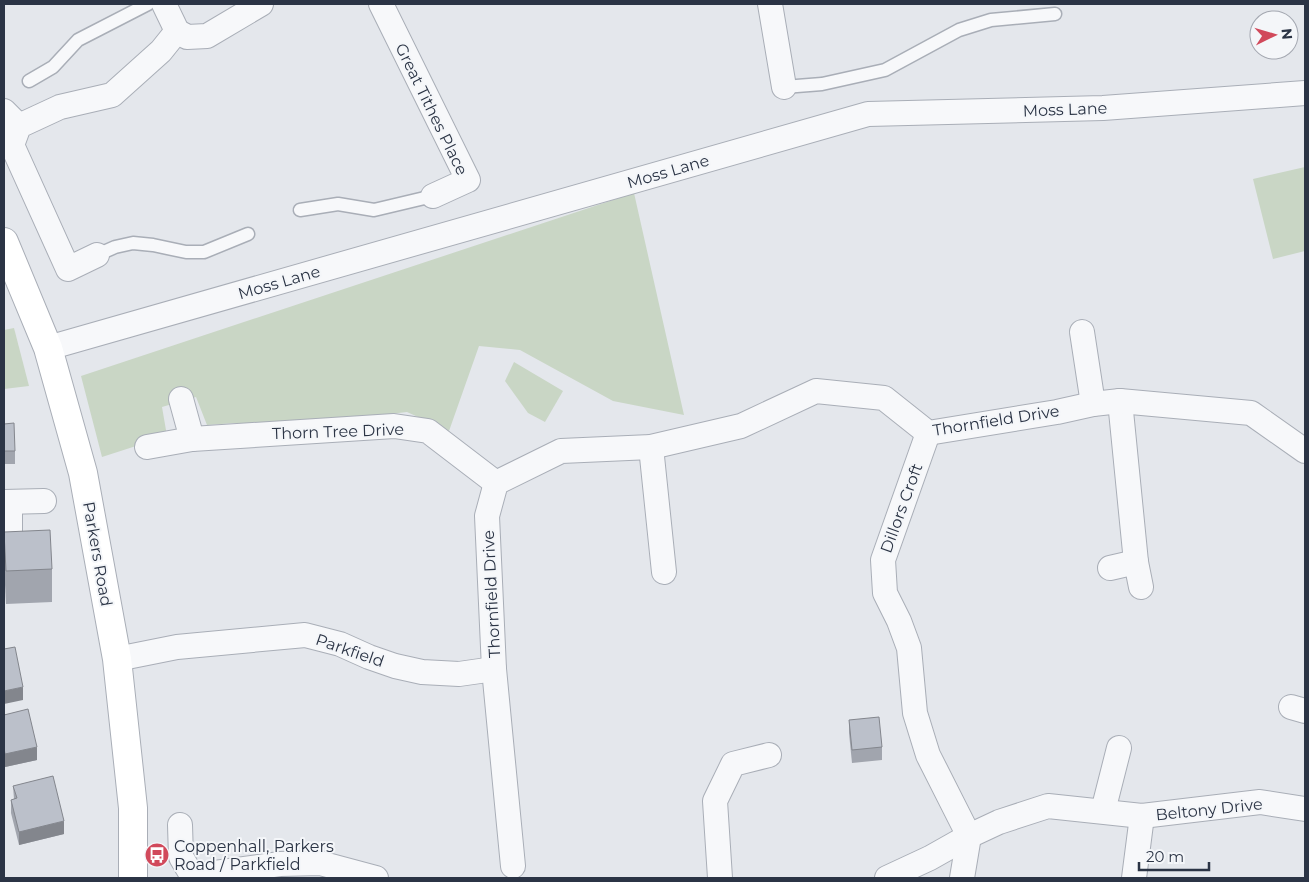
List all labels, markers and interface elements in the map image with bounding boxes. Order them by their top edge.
north arrow [1249,10,1299,60]
text: N [1277,27,1296,40]
street label: Great Tithes Place [391,40,472,178]
street label: Moss Lane [1022,99,1108,120]
street label: Moss Lane [625,151,711,192]
street label: Moss Lane [236,262,322,303]
street label: Thornfield Drive [931,401,1061,440]
street label: Thorn Tree Drive [272,420,404,443]
street label: Dillors Croft [876,460,927,556]
street label: Parkers Road [79,500,116,608]
street label: Thornfield Drive [479,530,504,658]
street label: Parkfield [313,630,387,671]
street label: Beltony Drive [1155,794,1263,825]
place label: Coppenhall, Parkers Road / Parkfield [174,837,334,874]
scale bar [1139,840,1209,872]
bus stop icon: Coppenhall, Parkers Road / Parkfield [144,842,170,868]
text: 20 m [1146,847,1184,866]

